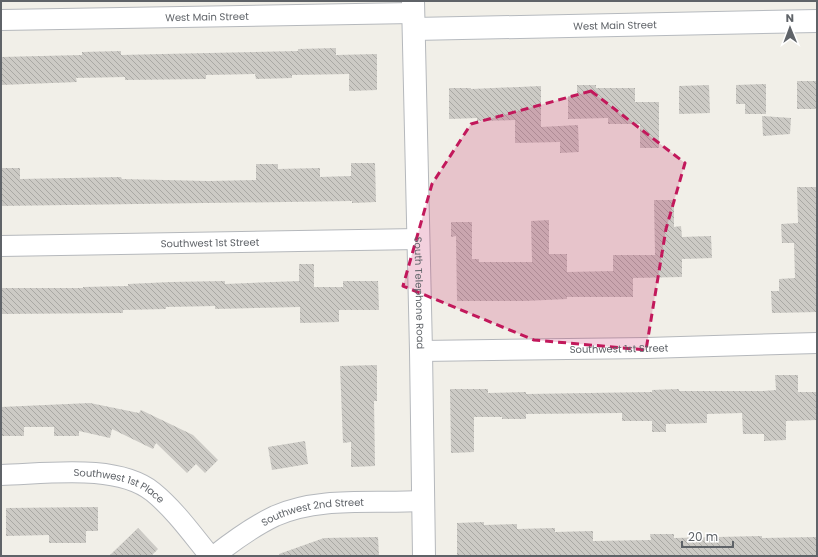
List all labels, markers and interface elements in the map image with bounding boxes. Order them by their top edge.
street label: West Main Street [165,8,249,25]
north arrow [770,8,810,48]
text: N [786,10,794,26]
street label: West Main Street [573,17,657,33]
street label: Southwest 1st Street [160,234,260,251]
street label: South Telephone Road [411,236,428,349]
street label: Southwest 1st Street [570,340,669,357]
street label: Southwest 1st Place [73,465,168,506]
street label: Southwest 2nd Street [258,494,364,529]
scale bar [682,523,733,549]
text: 20 m [688,528,718,545]

